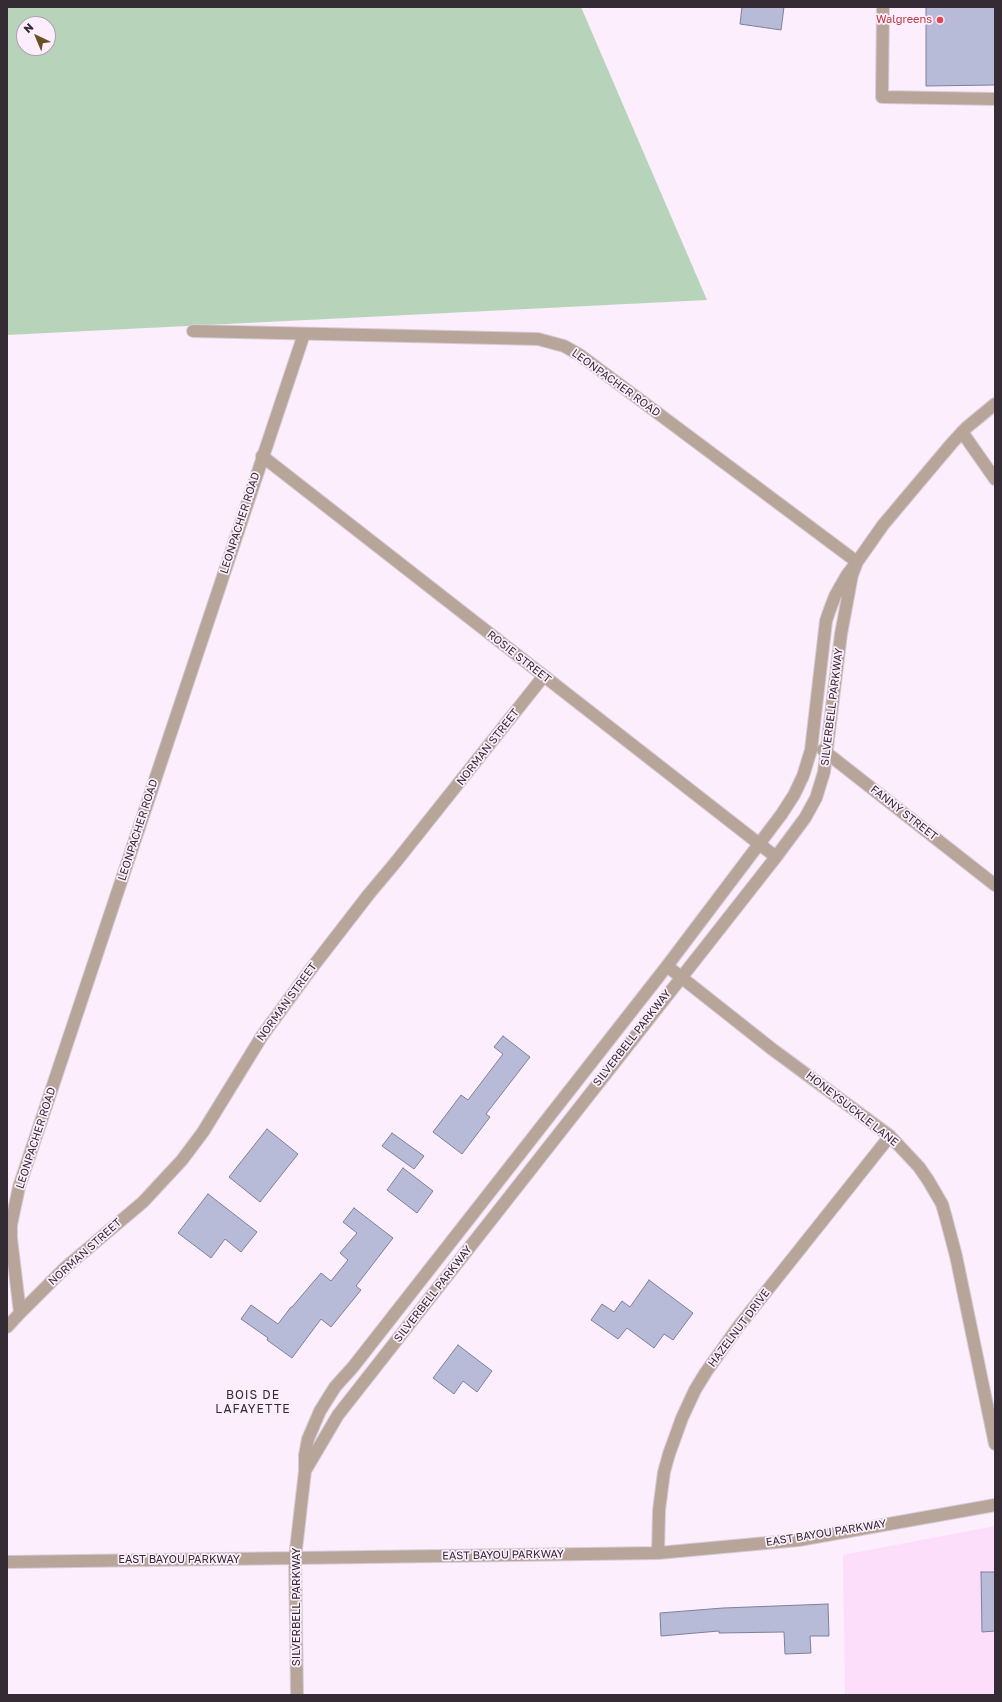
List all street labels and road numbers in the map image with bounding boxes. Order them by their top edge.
street label: LEONPACHER ROAD [569,346,663,420]
street label: LEONPACHER ROAD [217,470,263,576]
street label: ROSIE STREET [485,628,553,686]
street label: SILVERBELL PARKWAY [818,647,846,767]
street label: NORMAN STREET [454,706,522,788]
street label: LEONPACHER ROAD [115,777,161,883]
street label: FANNY STREET [868,783,940,843]
street label: NORMAN STREET [254,960,320,1044]
street label: SILVERBELL PARKWAY [590,987,674,1089]
street label: HONEYSUCKLE LANE [803,1069,901,1149]
street label: LEONPACHER ROAD [13,1085,59,1191]
street label: NORMAN STREET [46,1216,124,1288]
street label: SILVERBELL PARKWAY [391,1243,475,1345]
street label: HAZELNUT DRIVE [705,1286,773,1370]
street label: EAST BAYOU PARKWAY [765,1517,887,1549]
street label: EAST BAYOU PARKWAY [442,1547,564,1563]
street label: SILVERBELL PARKWAY [290,1548,304,1666]
street label: EAST BAYOU PARKWAY [118,1553,240,1567]

